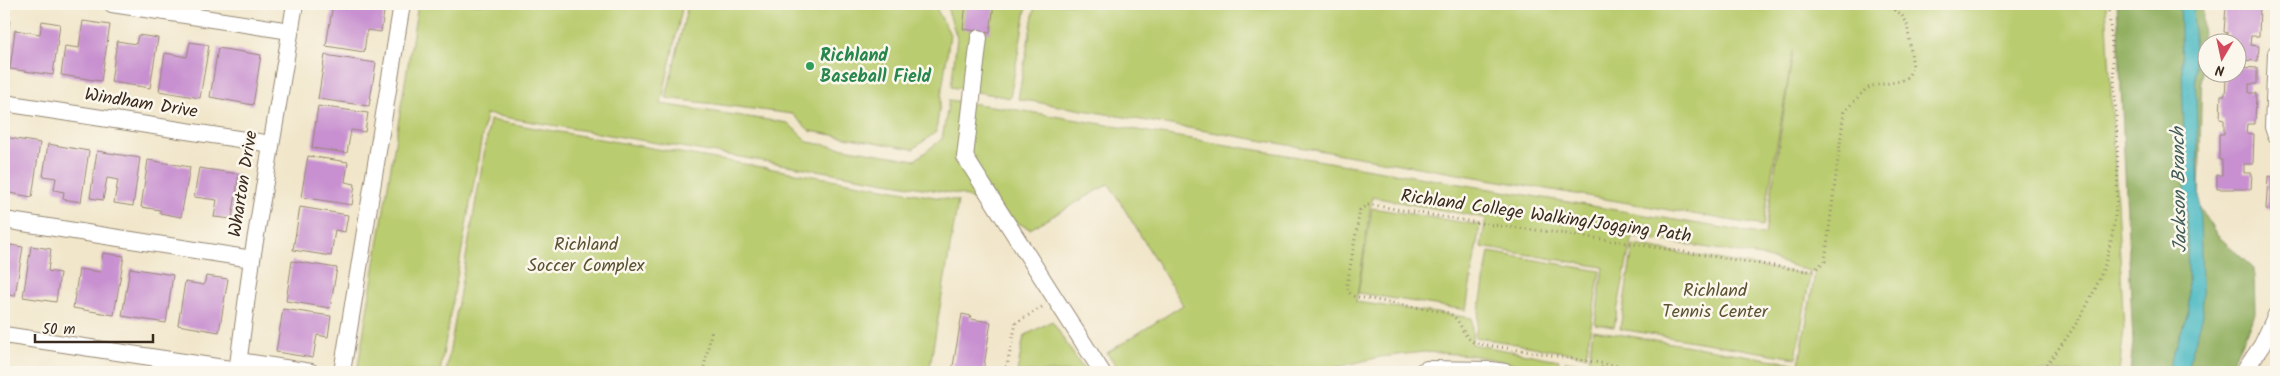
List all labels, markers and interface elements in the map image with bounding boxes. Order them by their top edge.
north arrow [2198,32,2248,82]
place label: Richland Baseball Field [820,42,932,92]
text: N [2214,58,2226,81]
marker: Richland Baseball Field [804,60,816,72]
street label: Windham Drive [82,81,200,127]
water label: Jackson Branch [2164,125,2196,253]
street label: Wharton Drive [221,129,267,239]
street label: Richland College Walking/Jogging Path [1399,182,1693,252]
park label: Richland Soccer Complex [527,231,645,281]
park label: Richland Tennis Center [1662,277,1769,327]
scale bar [35,311,152,343]
text: 50 m [42,318,76,342]

